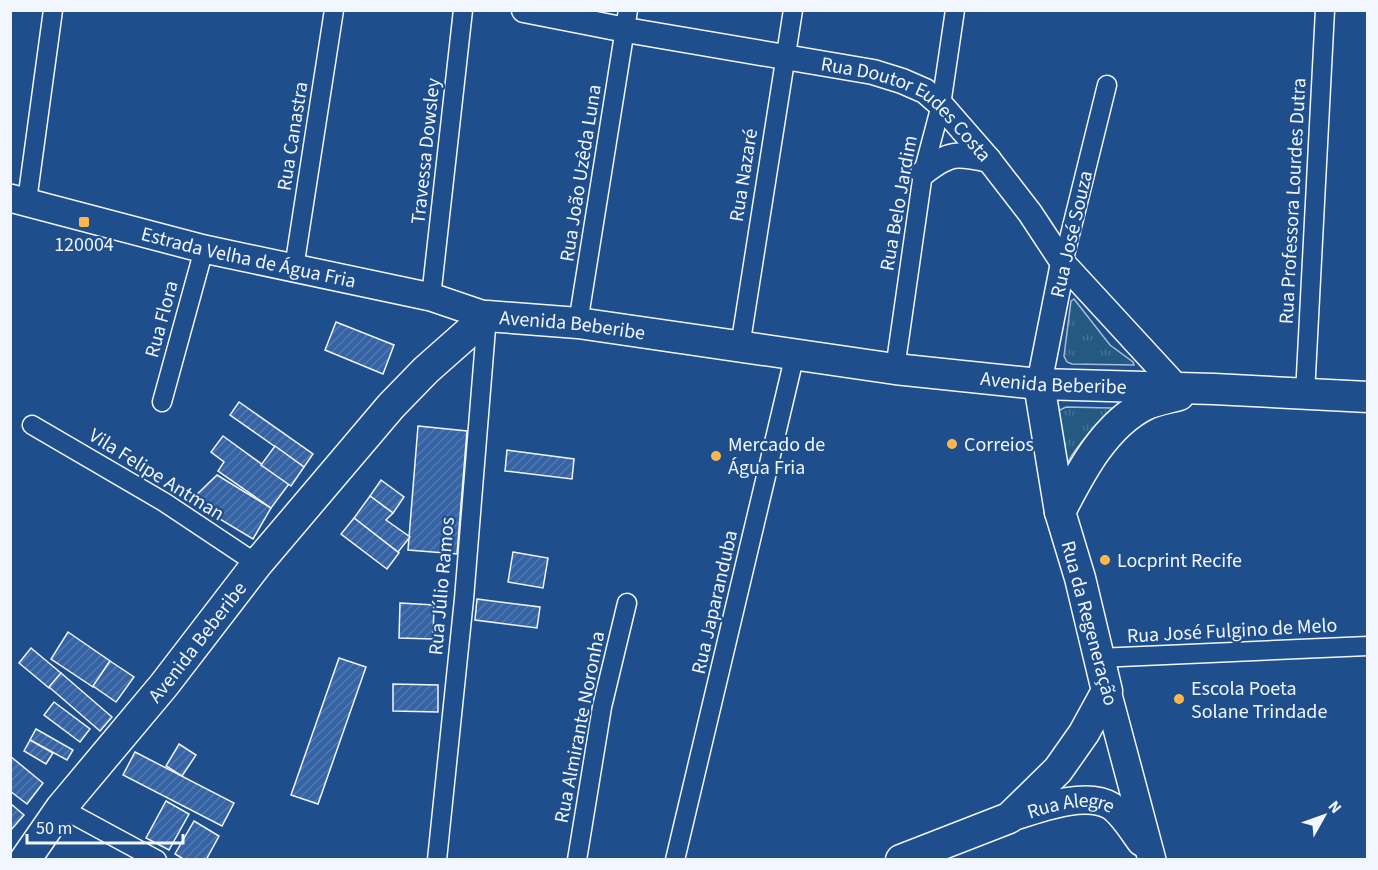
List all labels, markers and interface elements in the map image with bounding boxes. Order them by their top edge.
street label: Rua Doutor Eudes Costa [819,50,997,168]
street label: Travessa Dowsley [404,76,448,225]
street label: Rua Professora Lourdes Dutra [1273,77,1313,325]
street label: Rua Canastra [271,80,315,193]
street label: Rua João Uzêda Luna [553,83,609,264]
street label: Rua Nazaré [723,126,765,224]
street label: Rua Belo Jardim [873,133,925,273]
street label: Rua José Souza [1044,168,1100,300]
marker: 120004 [77,215,91,229]
street label: Estrada Velha de Água Fria [138,220,359,296]
place label: 120004 [54,231,114,259]
street label: Rua Flora [138,278,186,361]
street label: Avenida Beberibe [498,304,647,348]
street label: Avenida Beberibe [979,365,1127,402]
street label: Vila Felipe Antman [83,422,230,528]
place label: Mercado de Água Fria [728,431,825,482]
place label: Correios [964,431,1034,459]
marker: Correios [945,437,959,451]
marker: Mercado de Água Fria [709,449,723,463]
street label: Rua Júlio Ramos [422,516,462,656]
street label: Rua Japaranduba [685,527,745,677]
street label: Rua da Regeneração [1054,538,1124,709]
place label: Locprint Recife [1117,547,1242,575]
marker: Locprint Recife [1098,553,1112,567]
street label: Avenida Beberibe [142,576,254,709]
street label: Rua José Fulgino de Melo [1126,612,1338,650]
street label: Rua Almirante Noronha [548,629,612,826]
place label: Escola Poeta Solane Trindade [1191,675,1327,726]
marker: Escola Poeta Solane Trindade [1172,692,1186,706]
north arrow [1294,786,1354,846]
street label: Rua Alegre [1024,787,1120,826]
text: N [1323,796,1347,818]
scale bar [27,807,183,845]
text: 50 m [36,816,72,841]

